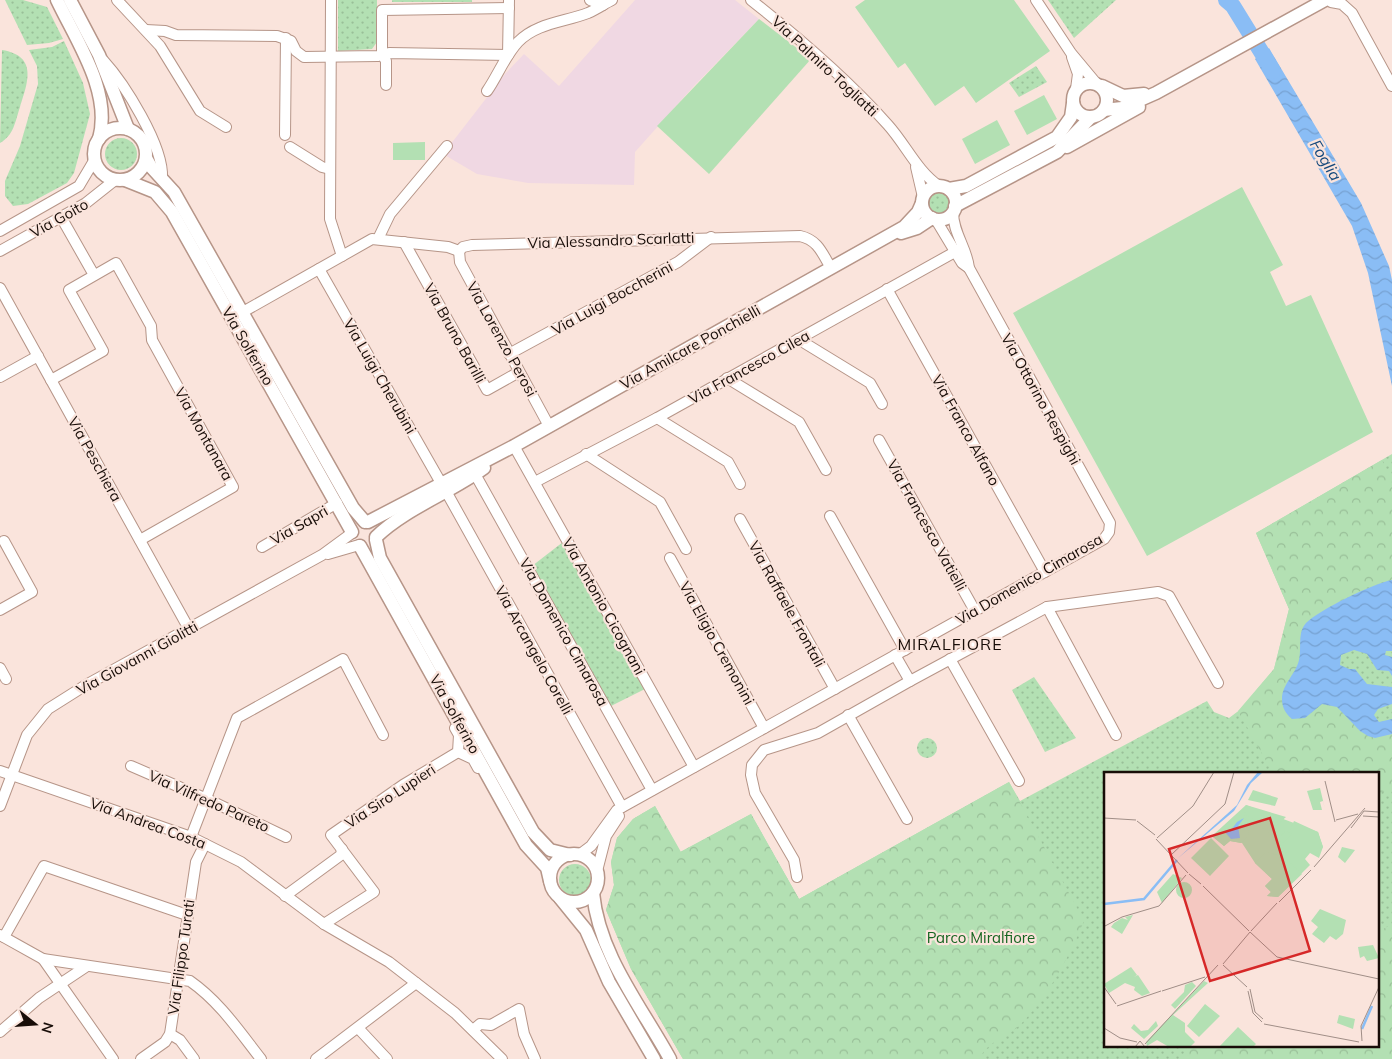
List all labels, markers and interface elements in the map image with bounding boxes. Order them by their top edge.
street label: Via Palmiro Togliatti [768,12,882,120]
water label: Foglia [1306,136,1346,185]
street label: Via Goito [26,194,92,242]
street label: Via Alessandro Scarlatti [527,228,695,252]
street label: Via Luigi Boccherini [548,257,676,339]
street label: Via Lorenzo Perosi [463,278,541,400]
street label: Via Bruno Barilli [420,280,490,386]
street label: Via Amilcare Ponchielli [617,301,763,393]
street label: Via Solferino [218,303,278,389]
street label: Via Luigi Cherubini [339,315,421,437]
street label: Via Francesco Cilea [685,326,813,408]
street label: Via Ottorino Respighi [997,330,1085,468]
street label: Via Franco Alfano [928,371,1004,489]
street label: Via Montanara [171,384,237,484]
street label: Via Peschiera [64,413,126,505]
street label: Via Francesco Vatielli [883,456,971,594]
street label: Via Sapri [267,501,331,549]
street label: Via Domenico Cimarosa [952,529,1106,629]
street label: Via Antonio Cicognani [558,534,650,678]
street label: Via Raffaele Frontali [744,538,830,670]
street label: Via Domenico Cimarosa [515,555,613,709]
street label: Via Eligio Cremonini [675,578,759,708]
street label: Via Arcangelo Corelli [491,582,577,718]
street label: Via Giovanni Giolitti [73,617,201,699]
district label: MIRALFIORE [897,634,1003,654]
street label: Via Solferino [425,671,485,757]
street label: Via Siro Lupieri [341,760,439,832]
street label: Via Vilfredo Pareto [146,766,272,836]
inset map [1104,772,1380,1046]
street label: Via Andrea Costa [87,793,209,853]
street label: Via Filippo Turati [163,898,199,1016]
park label: Parco Miralfiore [927,928,1035,947]
north arrow [10,999,60,1049]
text: N [37,1020,58,1035]

